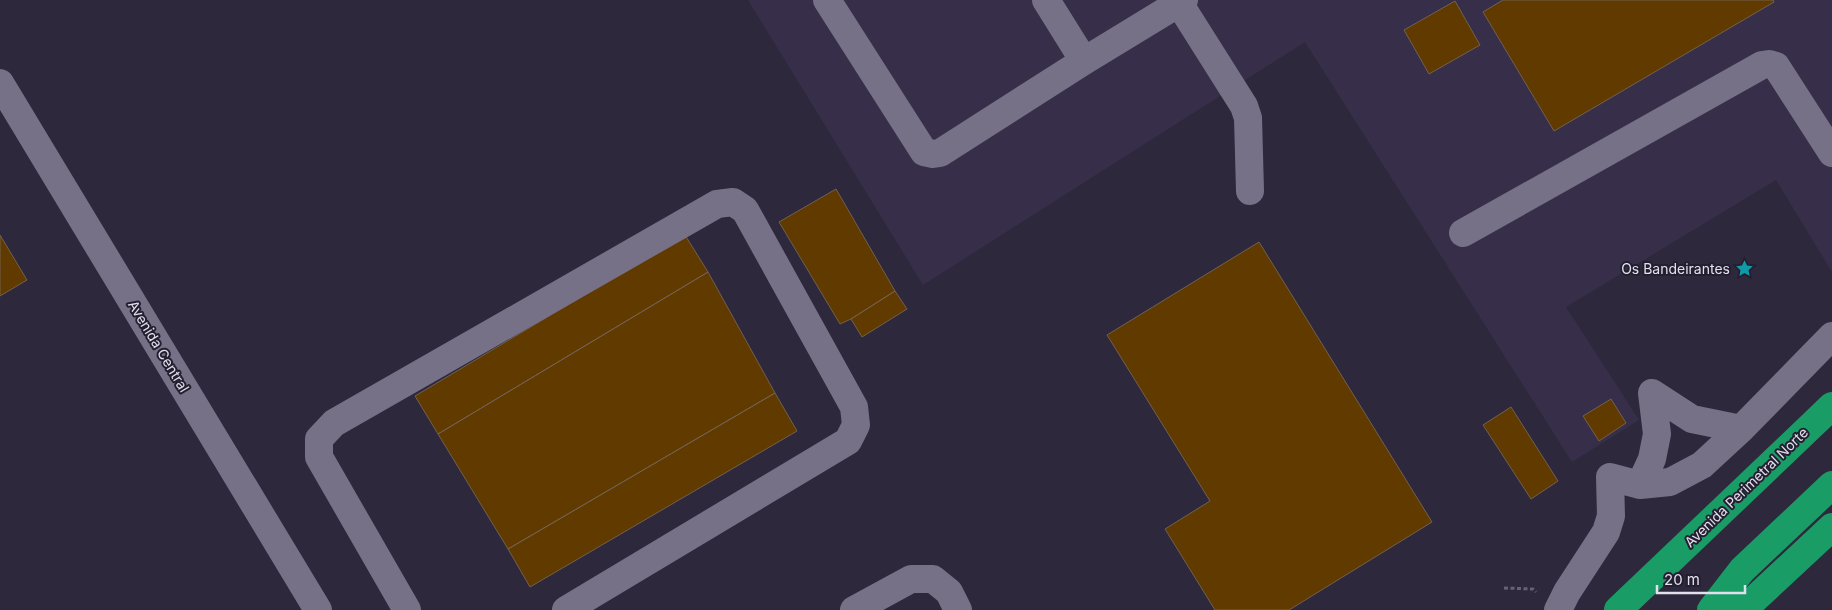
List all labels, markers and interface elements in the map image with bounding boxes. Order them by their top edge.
place icon: Os Bandeirantes [1734,258,1754,278]
place label: Os Bandeirantes [1621,260,1730,277]
street label: Avenida Central [125,297,193,395]
street label: Avenida Perimetral Norte [1681,424,1811,550]
scale bar [1657,562,1744,594]
text: 20 m [1664,570,1700,589]

